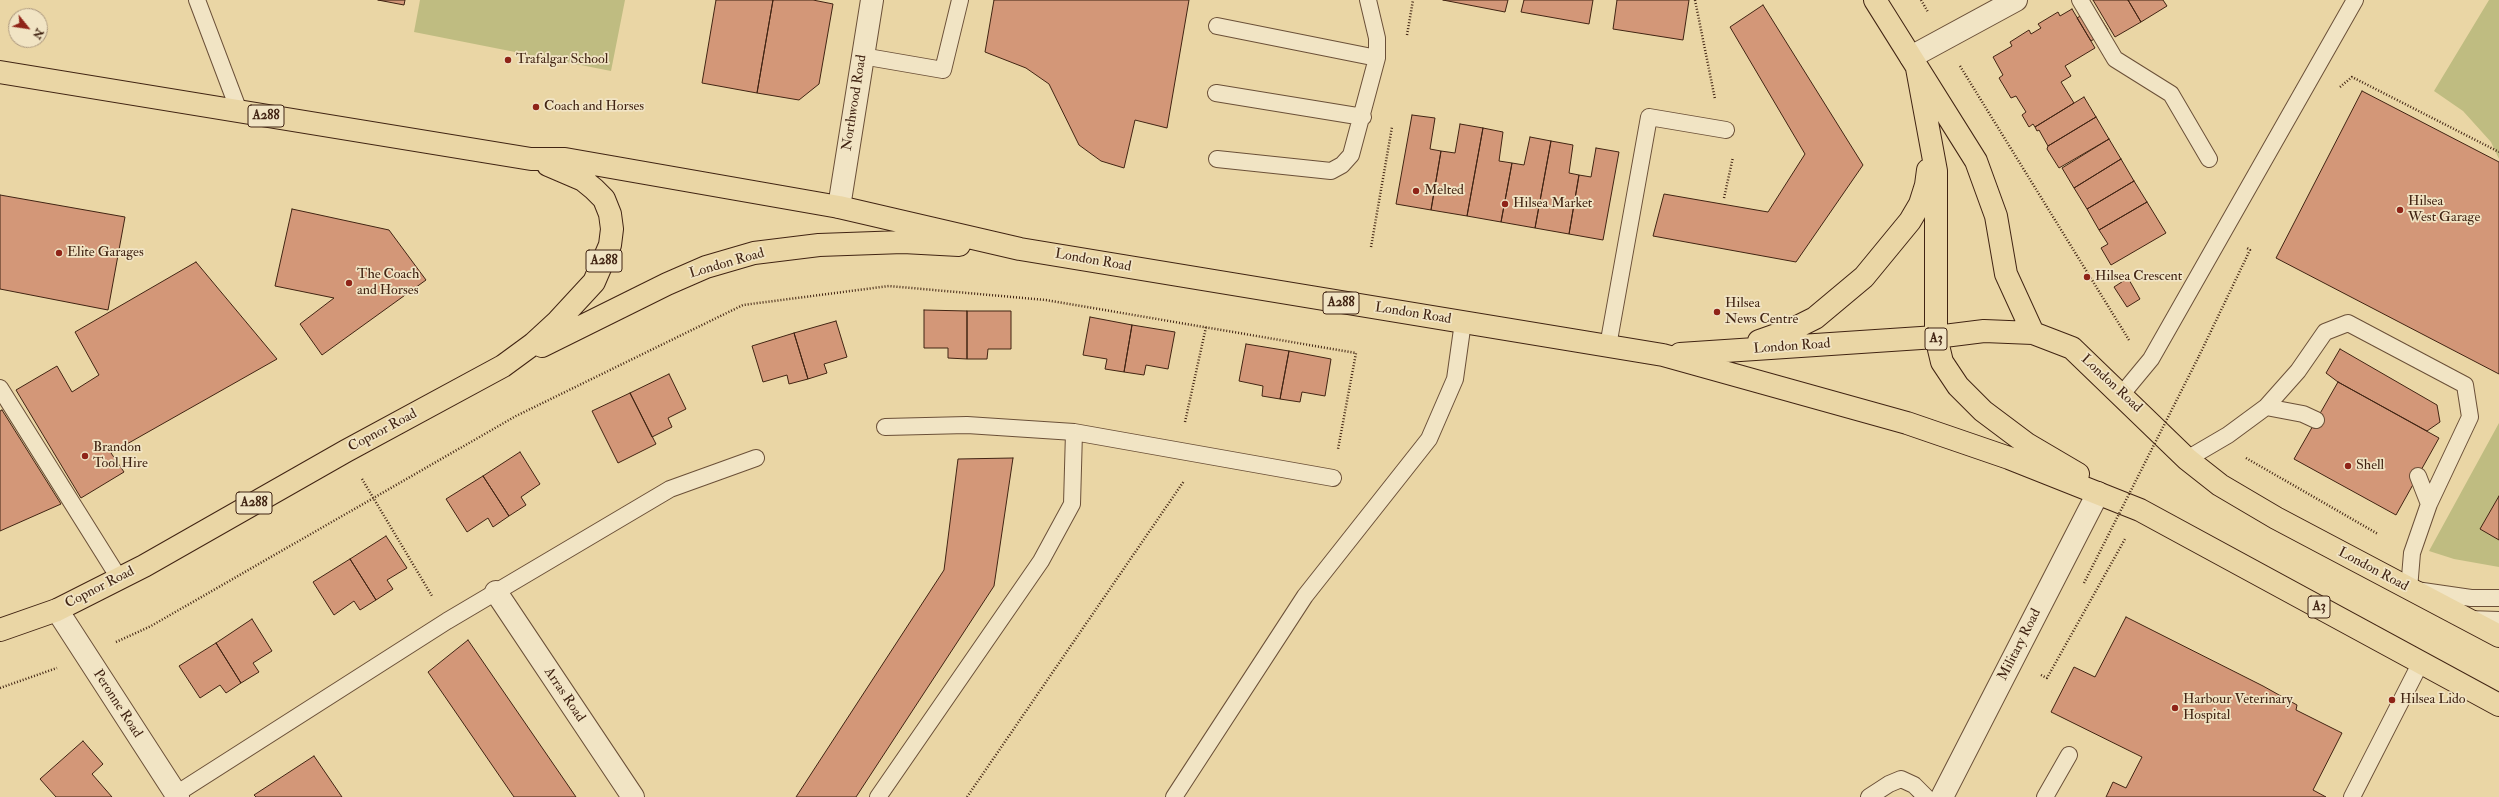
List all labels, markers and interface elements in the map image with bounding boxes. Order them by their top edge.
north arrow [8,8,48,48]
text: N [30,26,46,41]
place label: Trafalgar School [516,52,608,68]
street label: Northwood Road [839,54,871,152]
marker: Trafalgar School [503,55,513,65]
place label: Coach and Horses [544,99,644,115]
marker: Coach and Horses [531,102,541,112]
road number: A288 [248,105,284,127]
place label: Melted [1424,183,1464,199]
marker: Melted [1411,186,1421,196]
place label: Hilsea West Garage [2408,194,2480,226]
place label: Hilsea Market [1513,196,1592,212]
marker: Hilsea Market [1500,199,1510,209]
marker: Hilsea West Garage [2395,205,2405,215]
place label: Elite Garages [67,245,144,261]
street label: London Road [688,245,766,283]
street label: London Road [1054,246,1132,276]
marker: Elite Garages [54,248,64,258]
road number: A288 [586,250,622,272]
place label: The Coach and Horses [357,267,419,300]
place label: Hilsea Crescent [2095,269,2182,285]
marker: Hilsea Crescent [2082,272,2092,282]
marker: The Coach and Horses [344,278,354,288]
road number: A288 [1323,292,1359,314]
place label: Hilsea News Centre [1725,296,1798,328]
street label: London Road [1374,300,1452,328]
marker: Hilsea News Centre [1712,307,1722,317]
road number: A3 [1925,328,1947,350]
street label: London Road [1753,336,1831,358]
street label: London Road [2077,352,2145,416]
street label: Copnor Road [346,406,420,456]
place label: Brandon Tool Hire [93,440,148,472]
marker: Brandon Tool Hire [80,451,90,461]
place label: Shell [2356,458,2384,474]
marker: Shell [2343,461,2353,471]
road number: A288 [236,492,272,514]
street label: London Road [2335,544,2411,596]
street label: Copnor Road [63,563,137,613]
road number: A3 [2308,596,2330,618]
street label: Military Road [1995,606,2045,684]
street label: Arras Road [540,665,588,725]
street label: Peronne Road [89,667,145,741]
place label: Harbour Veterinary Hospital [2183,692,2293,724]
place label: Hilsea Lido [2400,692,2466,708]
marker: Hilsea Lido [2387,695,2397,705]
marker: Harbour Veterinary Hospital [2170,703,2180,713]

